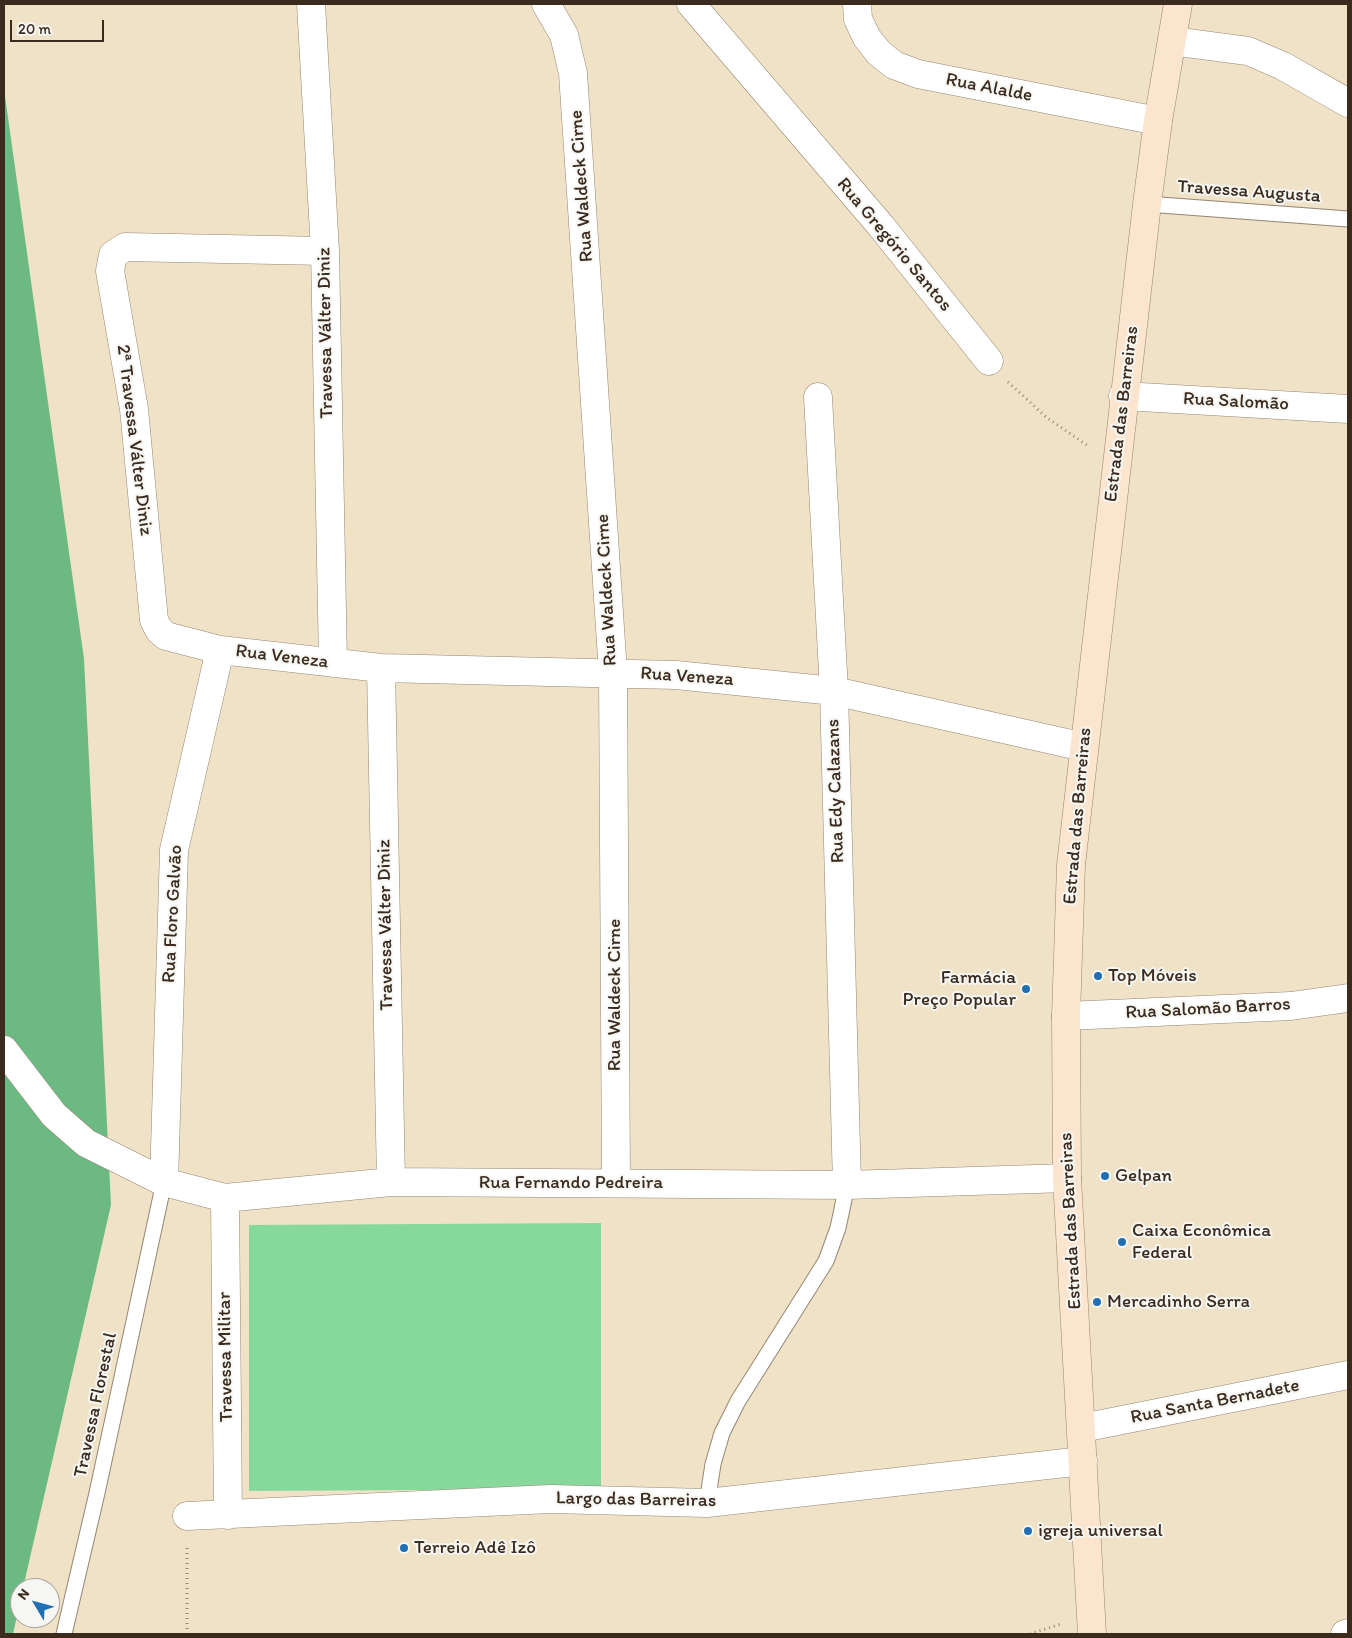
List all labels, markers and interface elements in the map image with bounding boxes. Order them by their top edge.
scale bar [12,10,106,42]
text: 20 m [18,20,51,38]
street label: Rua Alalde [944,68,1034,108]
street label: Rua Waldeck Cirne [565,109,599,263]
street label: Rua Gregório Santos [831,173,957,317]
street label: Travessa Augusta [1176,176,1322,208]
street label: Travessa Válter Diniz [313,247,339,419]
street label: Estrada das Barreiras [1100,325,1144,503]
street label: 2ª Travessa Válter Diniz [111,343,157,537]
street label: Rua Salomão [1182,388,1290,416]
street label: Rua Waldeck Cirne [592,513,622,667]
street label: Rua Veneza [234,640,330,674]
street label: Rua Veneza [640,662,734,692]
street label: Rua Edy Calazans [822,718,850,864]
street label: Estrada das Barreiras [1059,727,1097,905]
street label: Travessa Válter Diniz [373,839,399,1011]
street label: Rua Floro Galvão [158,844,188,984]
street label: Rua Waldeck Cirne [604,919,626,1071]
place label: Top Móveis [1108,965,1197,987]
place label: Farmácia Preço Popular [902,967,1016,1011]
marker: Top Móveis [1092,970,1104,982]
marker: Farmácia Preço Popular [1020,983,1032,995]
street label: Rua Salomão Barros [1125,993,1291,1025]
street label: Estrada das Barreiras [1055,1132,1087,1310]
place label: Gelpan [1115,1165,1172,1187]
marker: Gelpan [1099,1170,1111,1182]
street label: Rua Fernando Pedreira [479,1172,663,1194]
place label: Caixa Econômica Federal [1132,1220,1271,1264]
marker: Caixa Econômica Federal [1116,1236,1128,1248]
place label: Mercadinho Serra [1107,1291,1250,1313]
street label: Travessa Militar [213,1292,239,1422]
marker: Mercadinho Serra [1091,1296,1103,1308]
street label: Travessa Florestal [69,1330,123,1480]
street label: Rua Santa Bernadete [1129,1374,1301,1430]
street label: Largo das Barreiras [556,1487,716,1513]
place label: igreja universal [1038,1520,1163,1542]
marker: igreja universal [1022,1525,1034,1537]
place label: Terreio Adê Izô [414,1537,536,1559]
marker: Terreio Adê Izô [398,1542,410,1554]
north arrow [10,1578,60,1628]
text: N [14,1585,33,1603]

